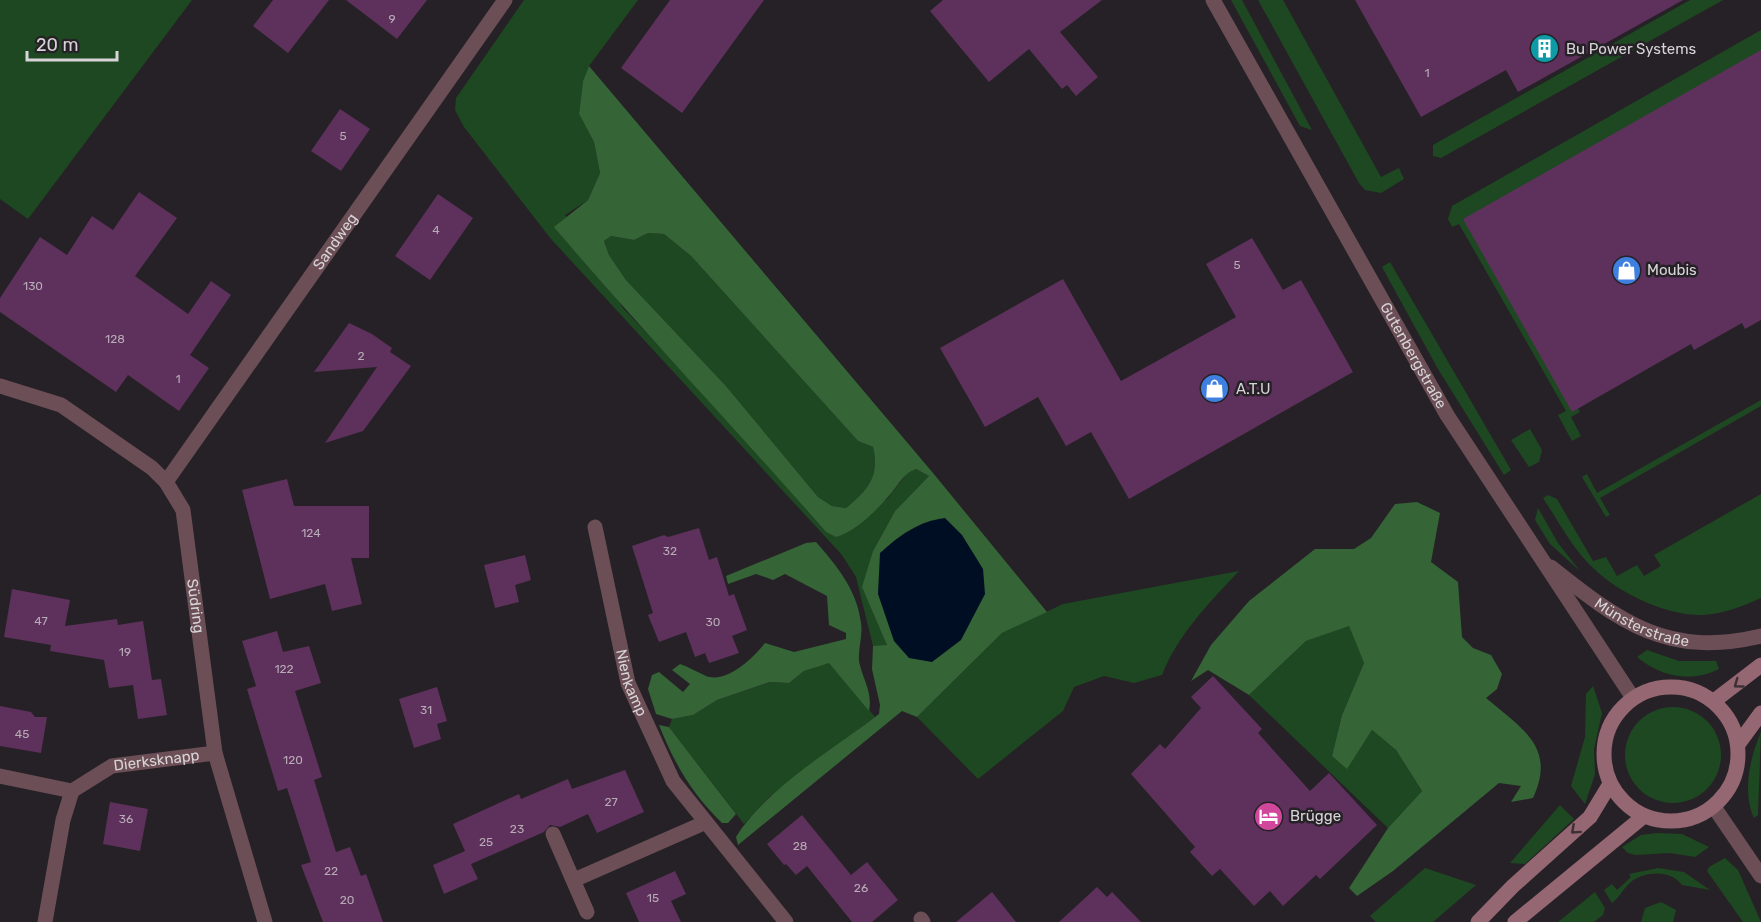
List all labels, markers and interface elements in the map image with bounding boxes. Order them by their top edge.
house number: 9 [388,12,396,26]
scale bar [27,24,117,62]
building icon: Bu Power Systems [1529,33,1561,65]
text: 20 m [36,34,78,56]
place label: Bu Power Systems [1566,40,1697,58]
house number: 1 [1424,66,1430,80]
house number: 5 [339,129,347,143]
street label: Sandweg [309,210,361,273]
house number: 4 [432,223,440,237]
shop icon: Moubis [1610,254,1642,286]
house number: 5 [1233,258,1241,272]
place label: Moubis [1647,261,1697,279]
house number: 130 [23,279,43,293]
street label: Gutenbergstraße [1376,299,1450,412]
house number: 128 [105,332,125,346]
house number: 2 [357,349,365,363]
house number: 1 [175,372,181,386]
shop icon: A.T.U [1199,373,1231,405]
place label: A.T.U [1236,380,1271,398]
house number: 124 [301,526,321,540]
house number: 32 [663,544,677,558]
street label: Südring [183,578,208,634]
street label: Münsterstraße [1591,594,1690,650]
house number: 47 [34,614,48,628]
house number: 30 [706,615,720,629]
house number: 19 [119,645,131,659]
street label: Nienkamp [612,648,651,719]
house number: 122 [274,662,294,676]
one-way arrow [1734,677,1745,688]
house number: 31 [420,703,432,717]
house number: 45 [15,727,29,741]
street label: Dierksknapp [113,746,201,775]
house number: 120 [283,753,303,767]
house number: 27 [604,795,618,809]
hotel icon: Brügge [1253,800,1285,832]
place label: Brügge [1290,807,1341,825]
house number: 36 [119,812,133,826]
house number: 23 [510,822,524,836]
one-way arrow [1571,823,1582,834]
house number: 25 [479,835,493,849]
house number: 28 [793,839,807,853]
house number: 22 [324,864,338,878]
house number: 26 [854,881,868,895]
house number: 15 [647,891,659,905]
house number: 20 [340,893,354,907]

